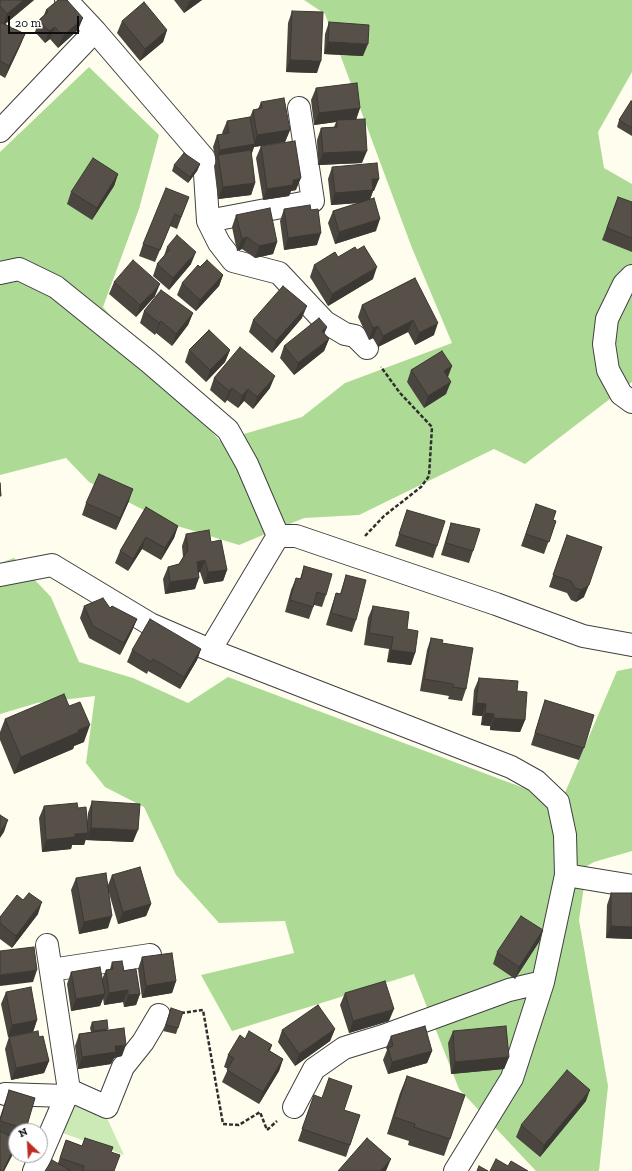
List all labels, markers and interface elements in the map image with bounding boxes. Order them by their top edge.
scale bar [10,8,81,34]
text: 20 m [15,16,41,30]
north arrow [8,1123,48,1163]
text: N [17,1125,30,1140]

